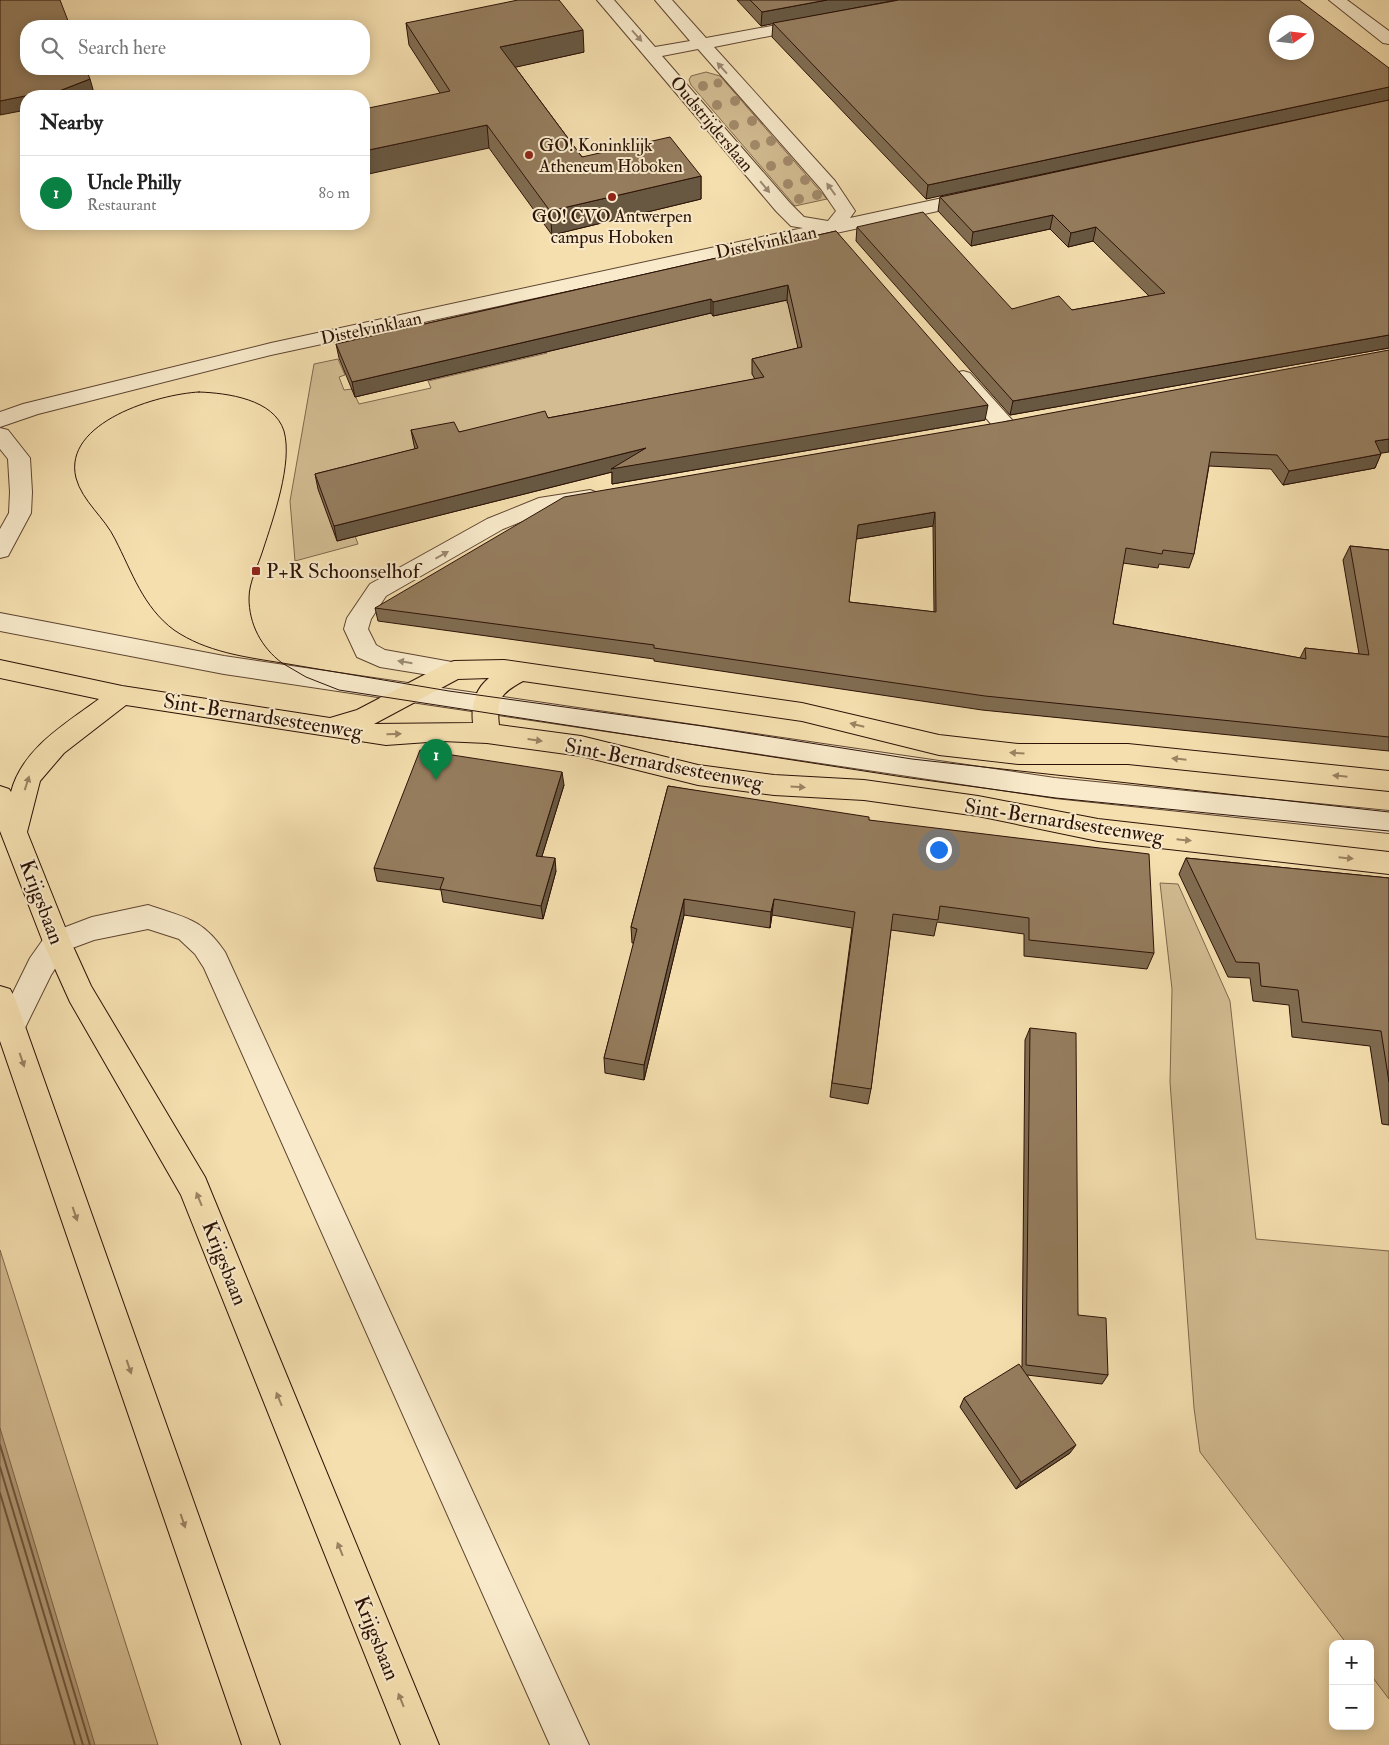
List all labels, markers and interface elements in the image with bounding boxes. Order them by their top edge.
north arrow [1269,15,1314,60]
search box [20,20,370,75]
one-way arrow [632,30,643,43]
icon: search [38,34,66,62]
text: Search here [78,36,166,60]
one-way arrow [716,63,728,75]
street label: Oudstrijderslaan [665,72,758,177]
text: Nearby [40,109,103,136]
place label: GO! Koninklijk Atheneum Hoboken [538,134,683,178]
marker: GO! Koninklijk Atheneum Hoboken [523,149,535,161]
text: Uncle Philly [87,171,181,195]
one-way arrow [760,180,771,193]
text: 1 [53,183,59,203]
text: 80 m [319,183,350,203]
one-way arrow [825,183,836,196]
marker: GO! CVO Antwerpen campus Hoboken [606,191,618,203]
text: Restaurant [87,195,156,215]
place label: GO! CVO Antwerpen campus Hoboken [532,205,692,249]
street label: Distelvinklaan [713,221,819,264]
street label: Distelvinklaan [318,307,424,350]
one-way arrow [435,551,450,559]
place label: P+R Schoonselhof [266,558,423,585]
marker: P+R Schoonselhof [250,565,262,577]
one-way arrow [397,658,413,666]
street label: Sint-Bernardsesteenweg [161,687,365,746]
one-way arrow [849,721,864,729]
one-way arrow [386,730,402,738]
street label: Sint-Bernardsesteenweg [562,732,766,797]
one-way arrow [528,736,544,744]
pin: 1 [420,739,452,780]
one-way arrow [1008,749,1024,757]
one-way arrow [1171,755,1187,763]
one-way arrow [1332,772,1348,780]
one-way arrow [24,776,32,791]
one-way arrow [790,784,806,792]
street label: Sint-Bernardsesteenweg [962,792,1166,851]
one-way arrow [1176,836,1192,844]
your location [926,837,952,863]
one-way arrow [1338,854,1354,862]
street label: Krijgsbaan [13,856,70,949]
one-way arrow [18,1053,26,1068]
one-way arrow [194,1192,202,1206]
one-way arrow [71,1207,79,1222]
street label: Krijgsbaan [195,1217,254,1310]
one-way arrow [126,1360,133,1375]
one-way arrow [275,1391,283,1406]
one-way arrow [179,1513,187,1528]
one-way arrow [336,1542,344,1556]
street label: Krijgsbaan [347,1592,406,1685]
map controls [1329,1640,1374,1730]
button: + [1329,1640,1374,1685]
button: − [1329,1685,1374,1730]
one-way arrow [397,1693,405,1707]

